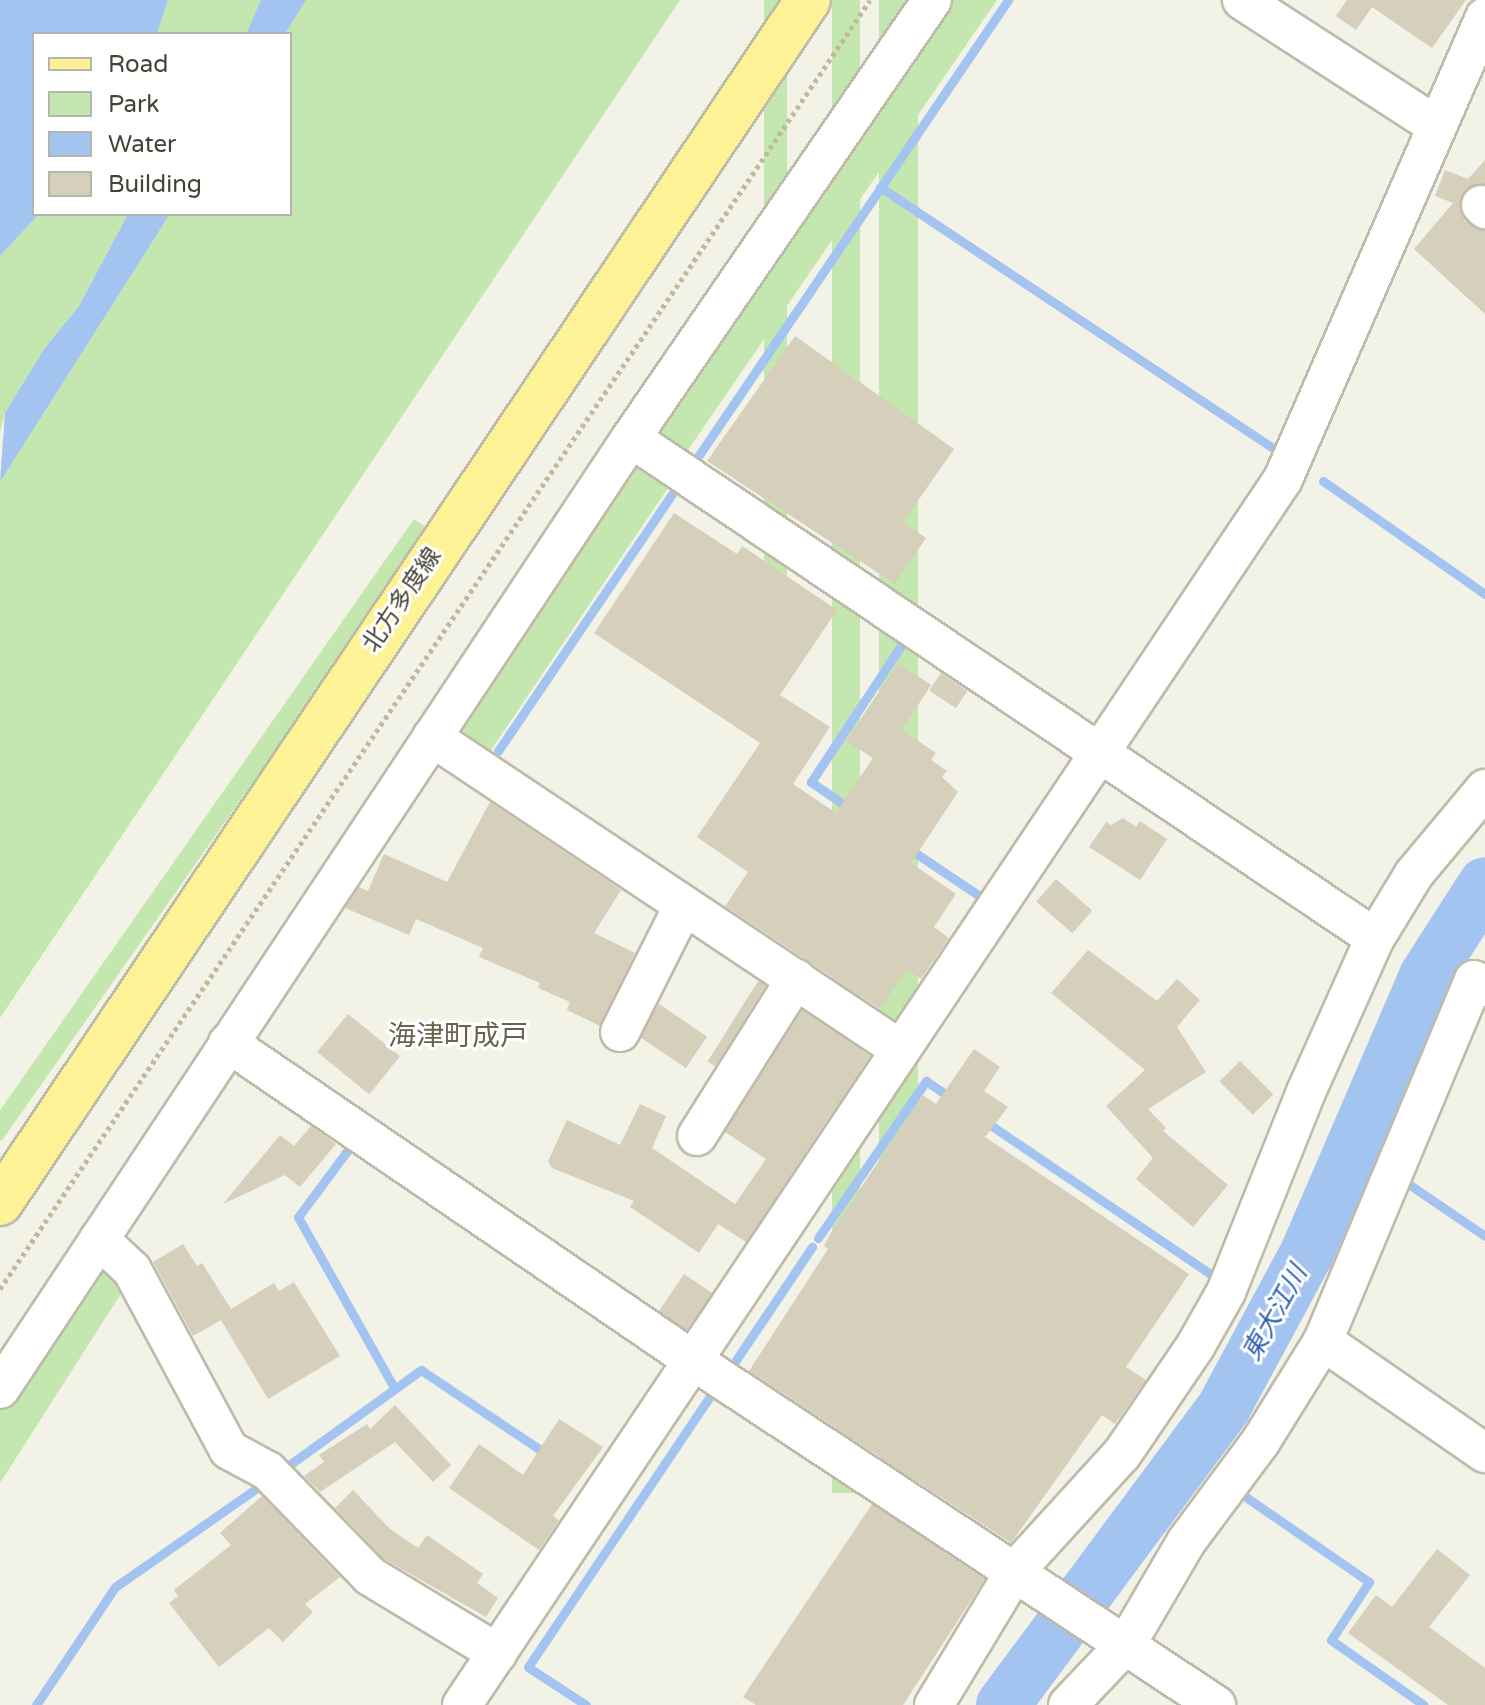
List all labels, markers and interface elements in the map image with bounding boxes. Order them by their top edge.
legend [32,32,292,216]
text: Road [108,50,168,79]
text: Park [108,90,159,119]
text: Water [108,130,176,159]
text: Building [108,170,202,199]
street label: 北方多度線 [357,542,447,658]
district label: 海津町成戸 [388,1019,528,1053]
water label: 東大江川 [1236,1260,1314,1366]

